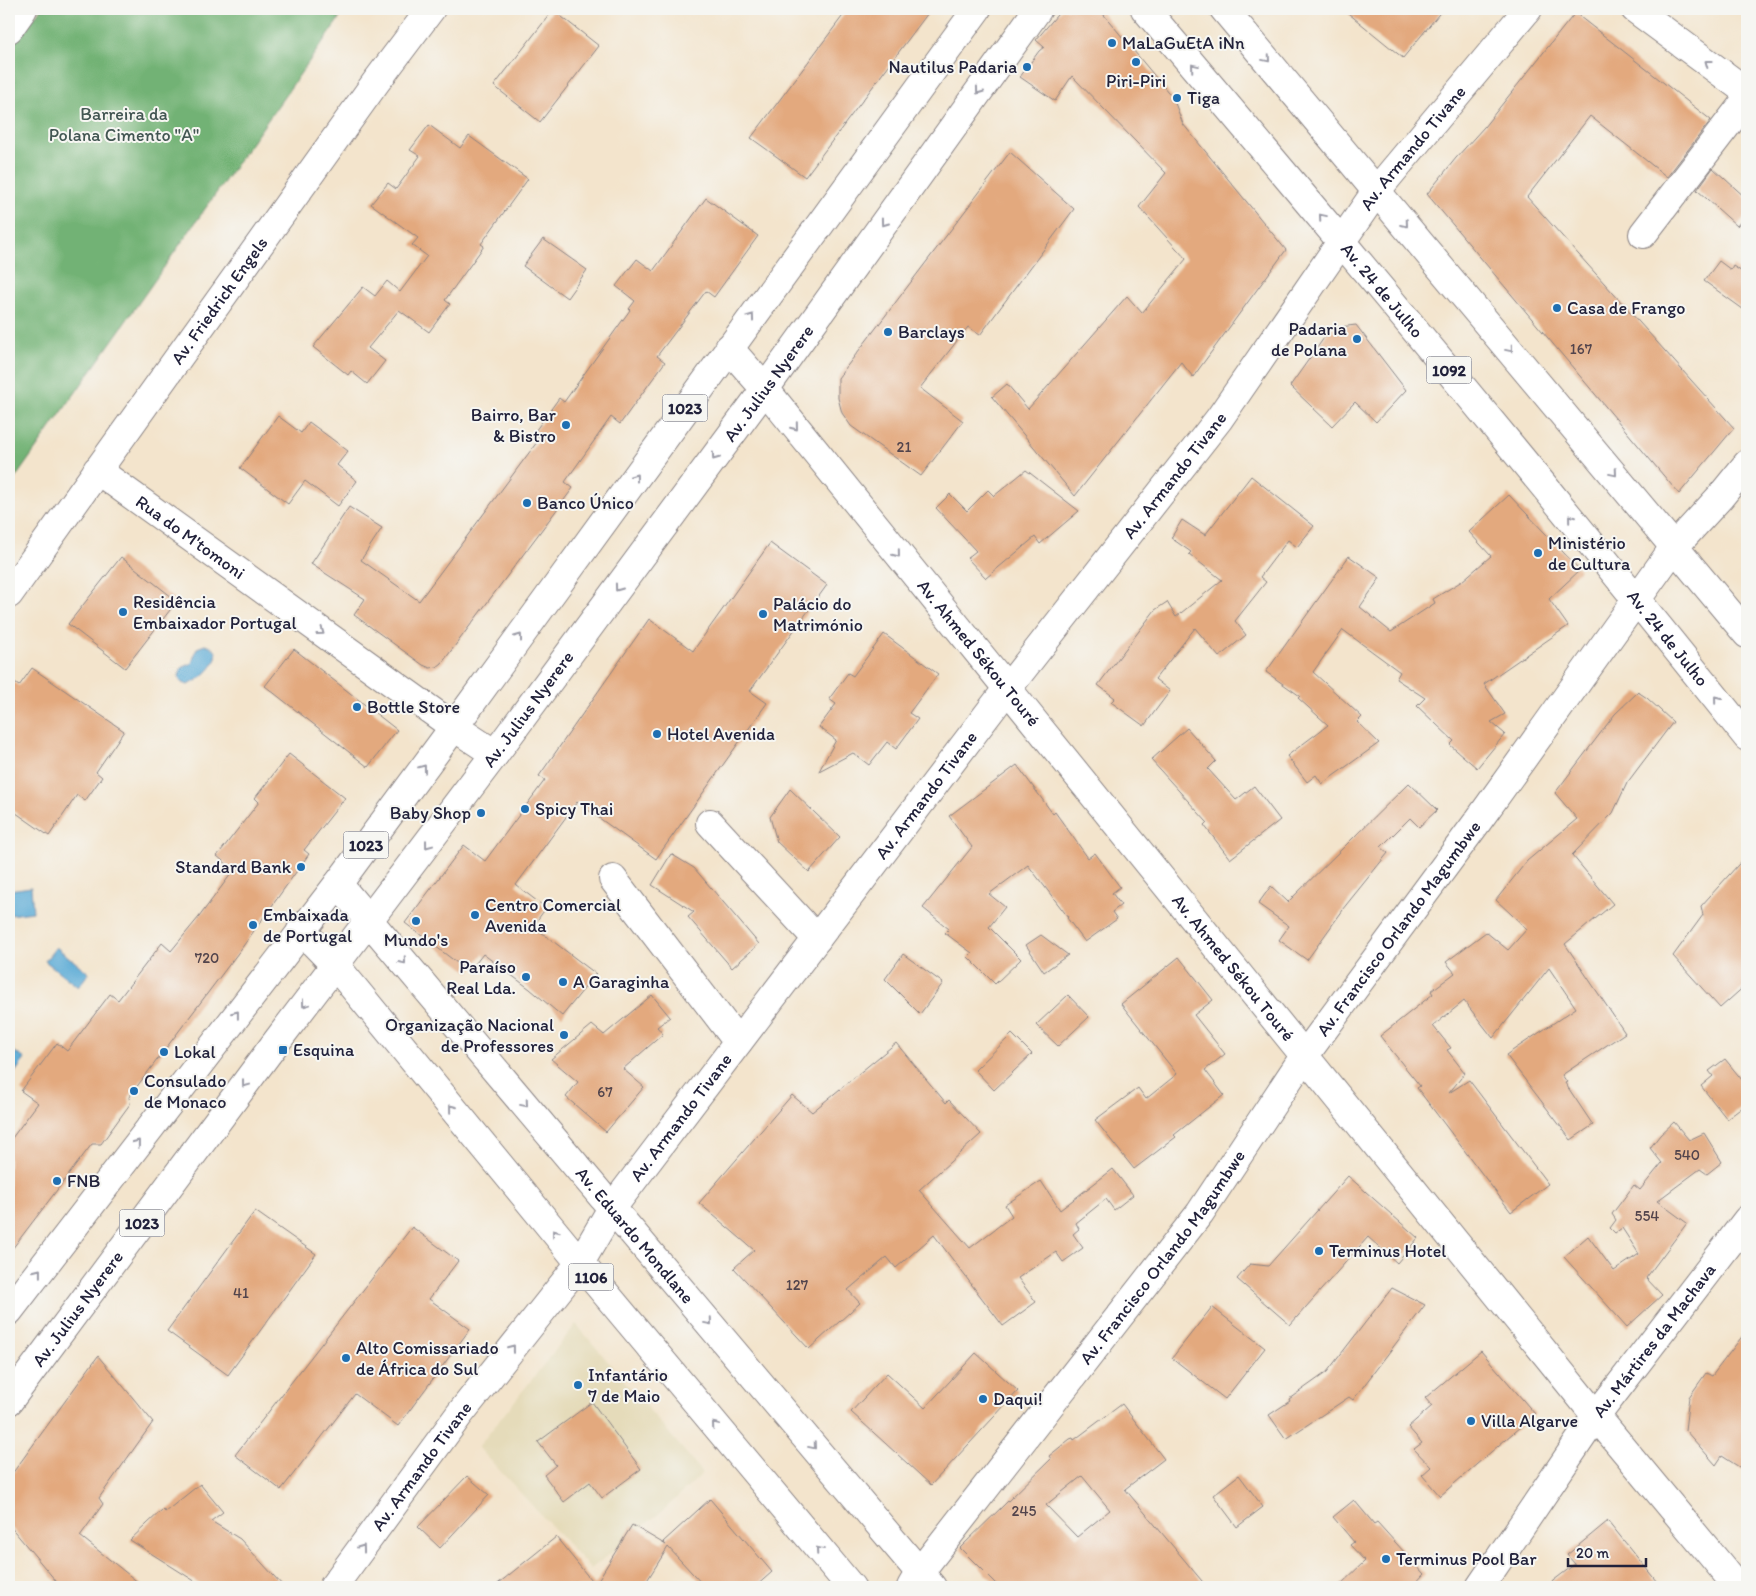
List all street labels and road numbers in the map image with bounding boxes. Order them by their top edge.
street label: Av. Armando Tivane [1355,81,1470,215]
street label: Av. Friedrich Engels [166,233,272,369]
street label: Av. 24 de Julho [1336,238,1428,343]
street label: Av. Julius Nyerere [719,321,818,446]
road number: 1092 [1426,356,1472,384]
road number: 1023 [662,394,708,422]
street label: Av. Armando Tivane [1118,408,1231,543]
street label: Rua do M'tomoni [131,490,249,584]
street label: Av. Ahmed Sékou Touré [913,575,1045,731]
street label: Av. 24 de Julho [1622,586,1713,691]
street label: Av. Julius Nyerere [478,647,578,772]
street label: Av. Armando Tivane [870,727,982,864]
street label: Av. Francisco Orlando Magumbwe [1312,816,1486,1040]
road number: 1023 [344,832,388,858]
street label: Av. Ahmed Sékou Touré [1167,890,1299,1046]
street label: Av. Armando Tivane [625,1049,737,1186]
street label: Av. Francisco Orlando Magumbwe [1075,1146,1250,1369]
street label: Av. Eduardo Mondlane [571,1163,699,1308]
road number: 1023 [120,1210,164,1236]
street label: Av. Julius Nyerere [27,1246,128,1371]
street label: Av. Mártires da Machava [1588,1259,1721,1422]
road number: 1106 [568,1264,614,1290]
street label: Av. Armando Tivane [367,1397,477,1535]

